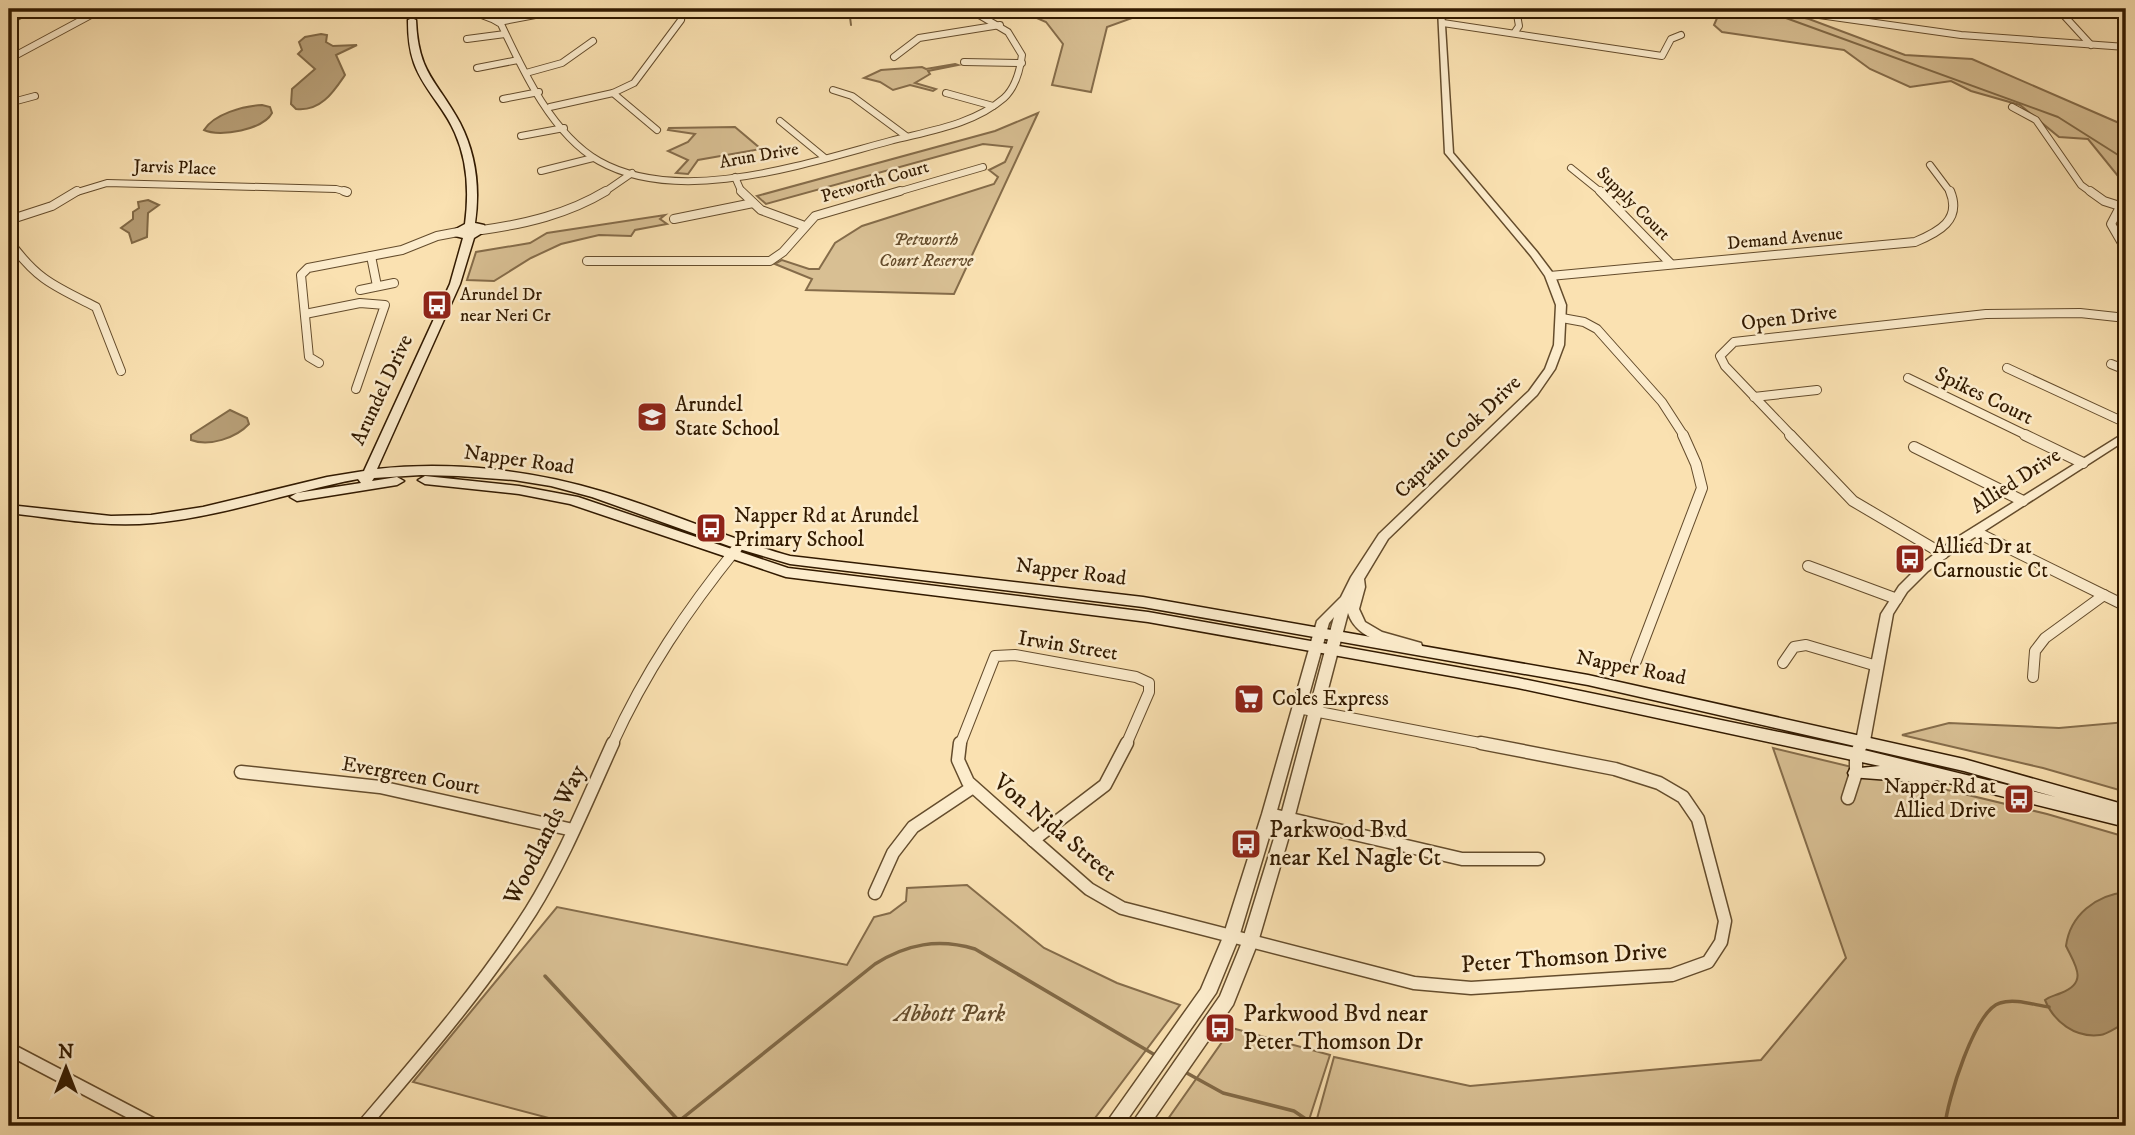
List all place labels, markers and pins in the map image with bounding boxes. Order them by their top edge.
place label: Arundel Dr near Neri Cr [460,284,551,327]
bus stop icon: Arundel Dr near Neri Cr [420,288,454,322]
place label: Arundel State School [675,392,780,442]
school or university icon: Arundel State School [635,400,669,434]
place label: Napper Rd at Arundel Primary School [734,503,919,553]
bus stop icon: Napper Rd at Arundel Primary School [694,511,728,545]
place label: Allied Dr at Carnoustie Ct [1933,534,2048,584]
bus stop icon: Allied Dr at Carnoustie Ct [1893,542,1927,576]
supermarket icon: Coles Express [1232,682,1266,716]
place label: Coles Express [1272,686,1389,712]
place label: Napper Rd at Allied Drive [1884,774,1996,824]
bus stop icon: Napper Rd at Allied Drive [2002,782,2036,816]
place label: Parkwood Bvd near Kel Nagle Ct [1269,815,1442,873]
bus stop icon: Parkwood Bvd near Kel Nagle Ct [1229,827,1263,861]
place label: Parkwood Bvd near Peter Thomson Dr [1243,999,1428,1057]
bus stop icon: Parkwood Bvd near Peter Thomson Dr [1203,1011,1237,1045]

